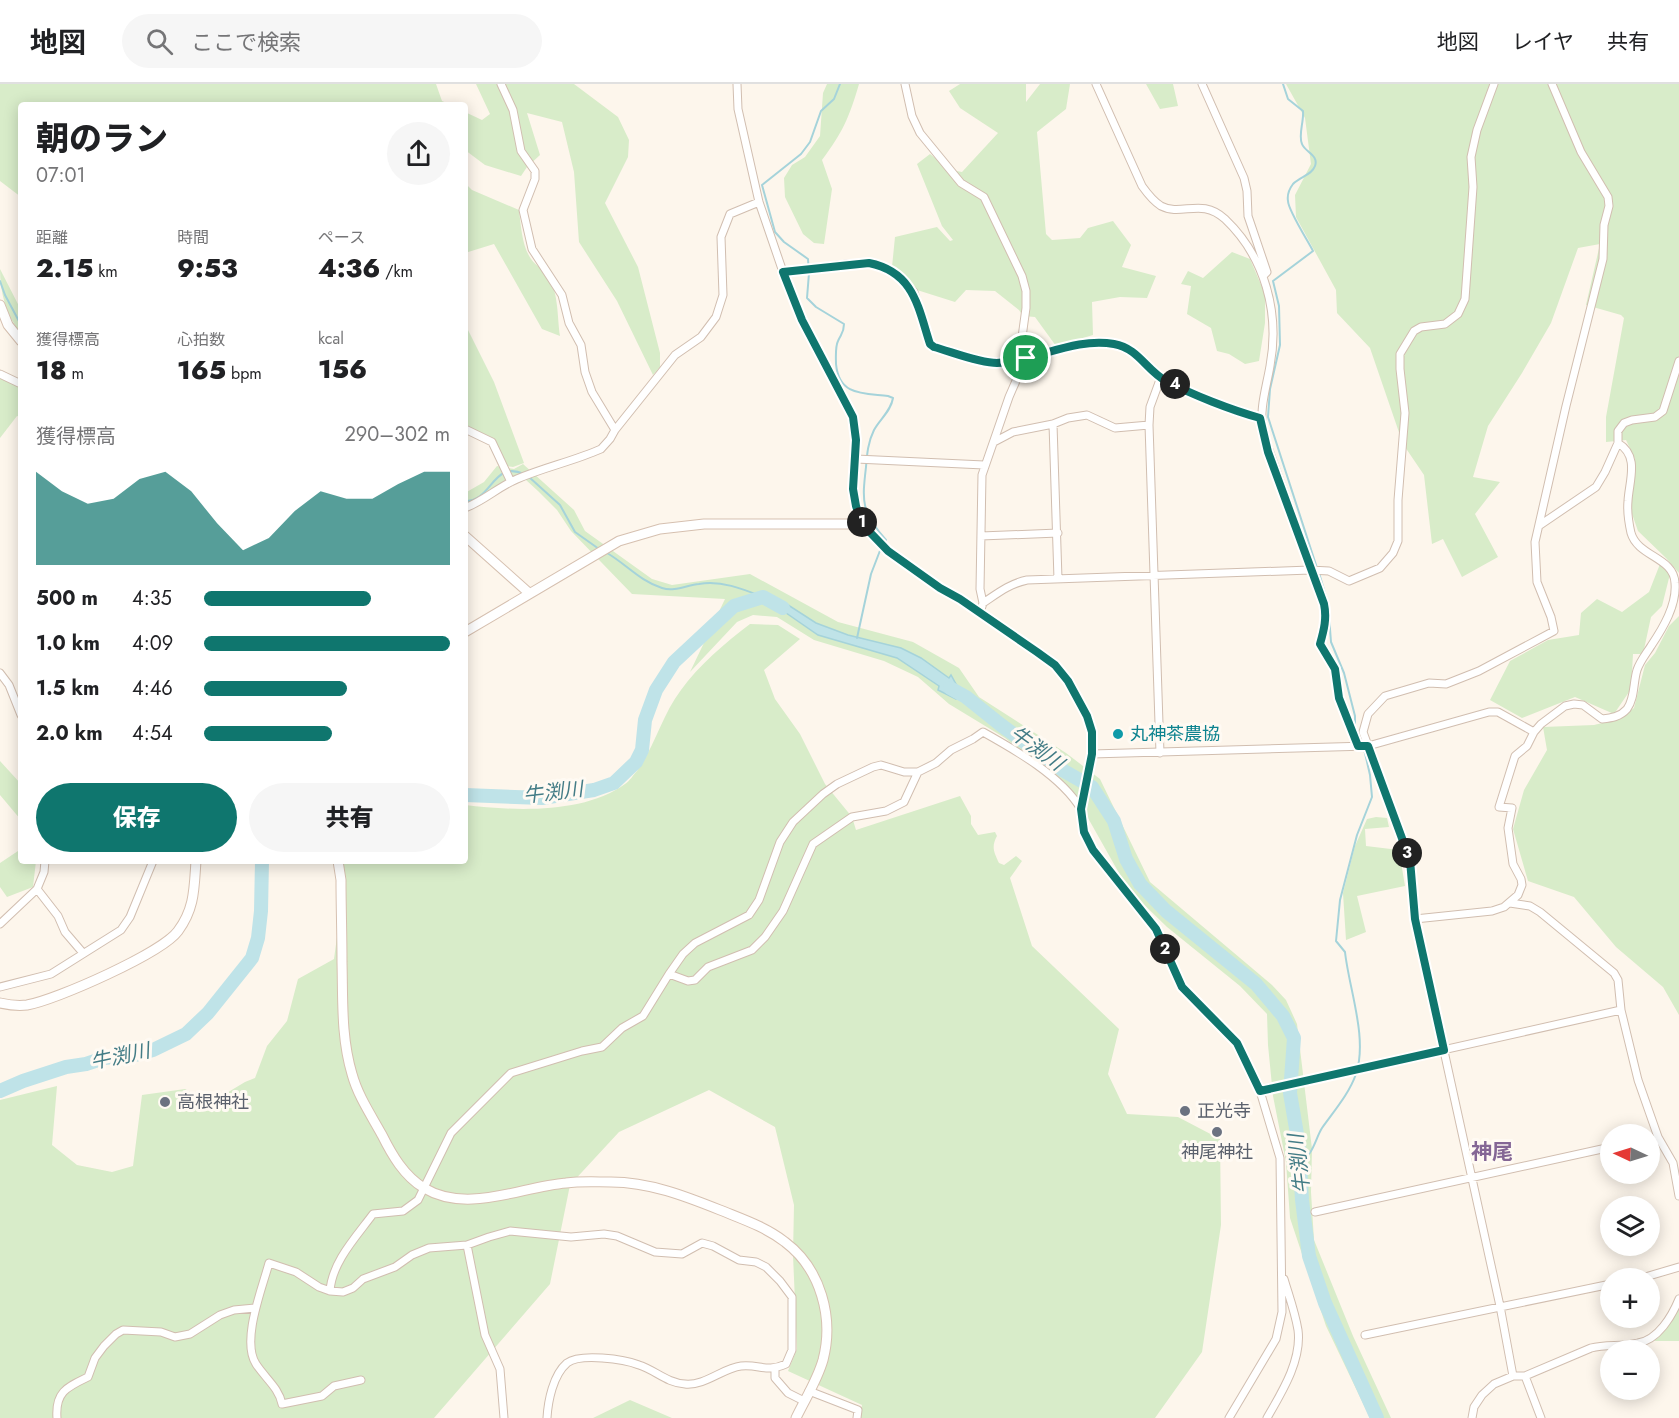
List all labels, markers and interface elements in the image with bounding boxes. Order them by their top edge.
search box [122,14,542,68]
text: 地図 [30,22,86,63]
icon: search [143,25,176,58]
text: ここで検索 [191,26,301,58]
text: 地図 [1437,27,1479,57]
text: レイヤ [1512,27,1574,57]
text: 共有 [1607,27,1649,57]
text: 朝のラン [36,115,168,162]
button: share [387,122,450,185]
text: 07:01 [36,161,86,190]
text: 距離 [36,226,68,249]
text: 時間 [177,226,209,249]
text: ペース [318,226,365,249]
text: 2.15 [36,249,93,287]
text: 9:53 [177,249,238,287]
text: 4:36 [318,249,380,287]
text: km [93,260,118,283]
text: /km [380,260,413,283]
text: kcal [318,327,344,350]
text: 獲得標高 [36,328,100,351]
text: 心拍数 [177,328,225,351]
pin [1000,332,1051,383]
icon: arrive [1009,341,1042,374]
text: 156 [318,350,367,388]
text: 18 [36,351,67,389]
text: 165 [177,351,226,389]
text: m [67,362,84,385]
text: bpm [226,362,262,385]
pin: 4 [1160,369,1190,399]
text: 4 [1169,372,1181,395]
text: 290–302 m [344,420,450,449]
text: 獲得標高 [36,422,116,451]
pin: 1 [847,507,877,537]
text: 1 [858,510,866,533]
text: 500 m [36,584,98,613]
text: 4:35 [132,584,172,613]
text: 1.0 km [36,629,100,658]
text: 4:09 [132,629,173,658]
text: 1.5 km [36,674,99,703]
text: 4:46 [132,674,173,703]
text: 2.0 km [36,719,103,748]
text: 4:54 [132,719,173,748]
water label: 牛渕川 [1004,719,1071,779]
place label: 丸神茶農協 [1130,721,1220,747]
marker: 丸神茶農協 [1111,727,1125,741]
water label: 牛渕川 [522,774,587,811]
button: 保存 [36,783,237,852]
button: 共有 [249,783,450,852]
pin: 3 [1392,838,1422,868]
text: 3 [1402,841,1412,864]
pin: 2 [1150,934,1180,964]
text: 2 [1160,937,1170,960]
water label: 牛渕川 [88,1036,154,1077]
place label: 高根神社 [177,1089,249,1115]
marker: 高根神社 [158,1095,172,1109]
place label: 正光寺 [1197,1098,1251,1124]
marker: 正光寺 [1178,1104,1192,1118]
north arrow [1600,1124,1660,1184]
map controls [1600,1124,1660,1400]
marker: 神尾神社 [1210,1125,1224,1139]
water label: 牛渕川 [1281,1130,1318,1195]
district label: 神尾 [1471,1137,1513,1167]
place label: 神尾神社 [1181,1139,1253,1165]
button: layers [1600,1196,1660,1256]
button: + [1600,1268,1660,1328]
button: − [1600,1340,1660,1400]

